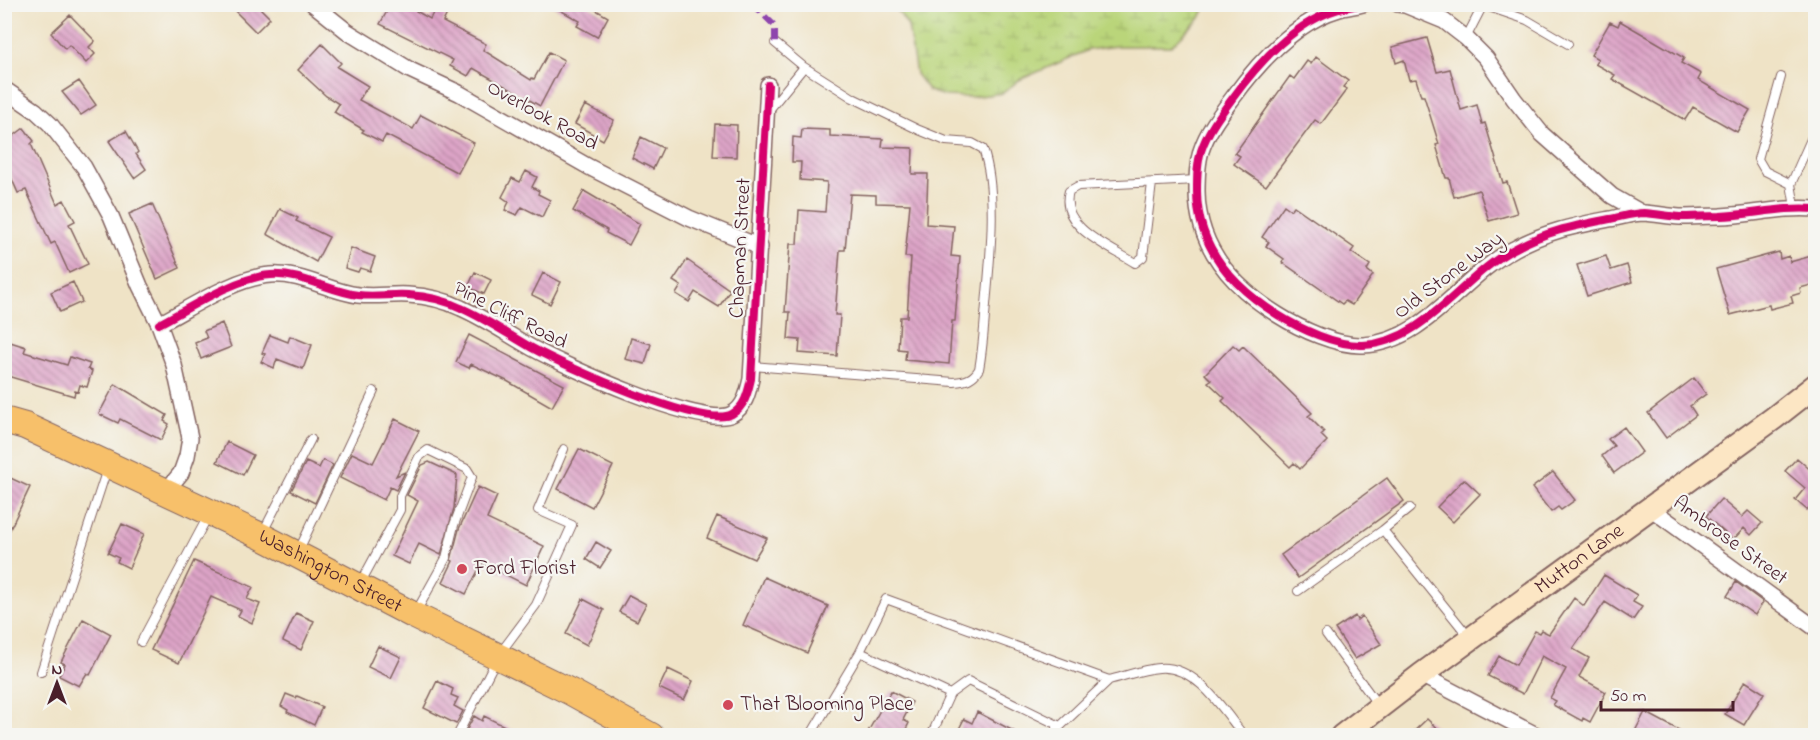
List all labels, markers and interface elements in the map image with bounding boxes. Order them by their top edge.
street label: Overlook Road [481,73,603,159]
street label: Chapman Street [722,177,760,319]
street label: Old Stone Way [1388,225,1511,329]
street label: Pine Cliff Road [448,274,572,358]
street label: Ambrose Street [1666,489,1794,593]
street label: Mutton Lane [1529,516,1631,602]
street label: Washington Street [253,522,407,622]
place label: Ford Florist [473,554,576,584]
marker: Ford Florist [455,562,469,576]
north arrow [27,653,87,713]
text: N [52,658,63,682]
scale bar [1601,674,1733,712]
text: 50 m [1610,684,1647,710]
place label: That Blooming Place [740,690,914,722]
marker: That Blooming Place [721,698,735,712]

